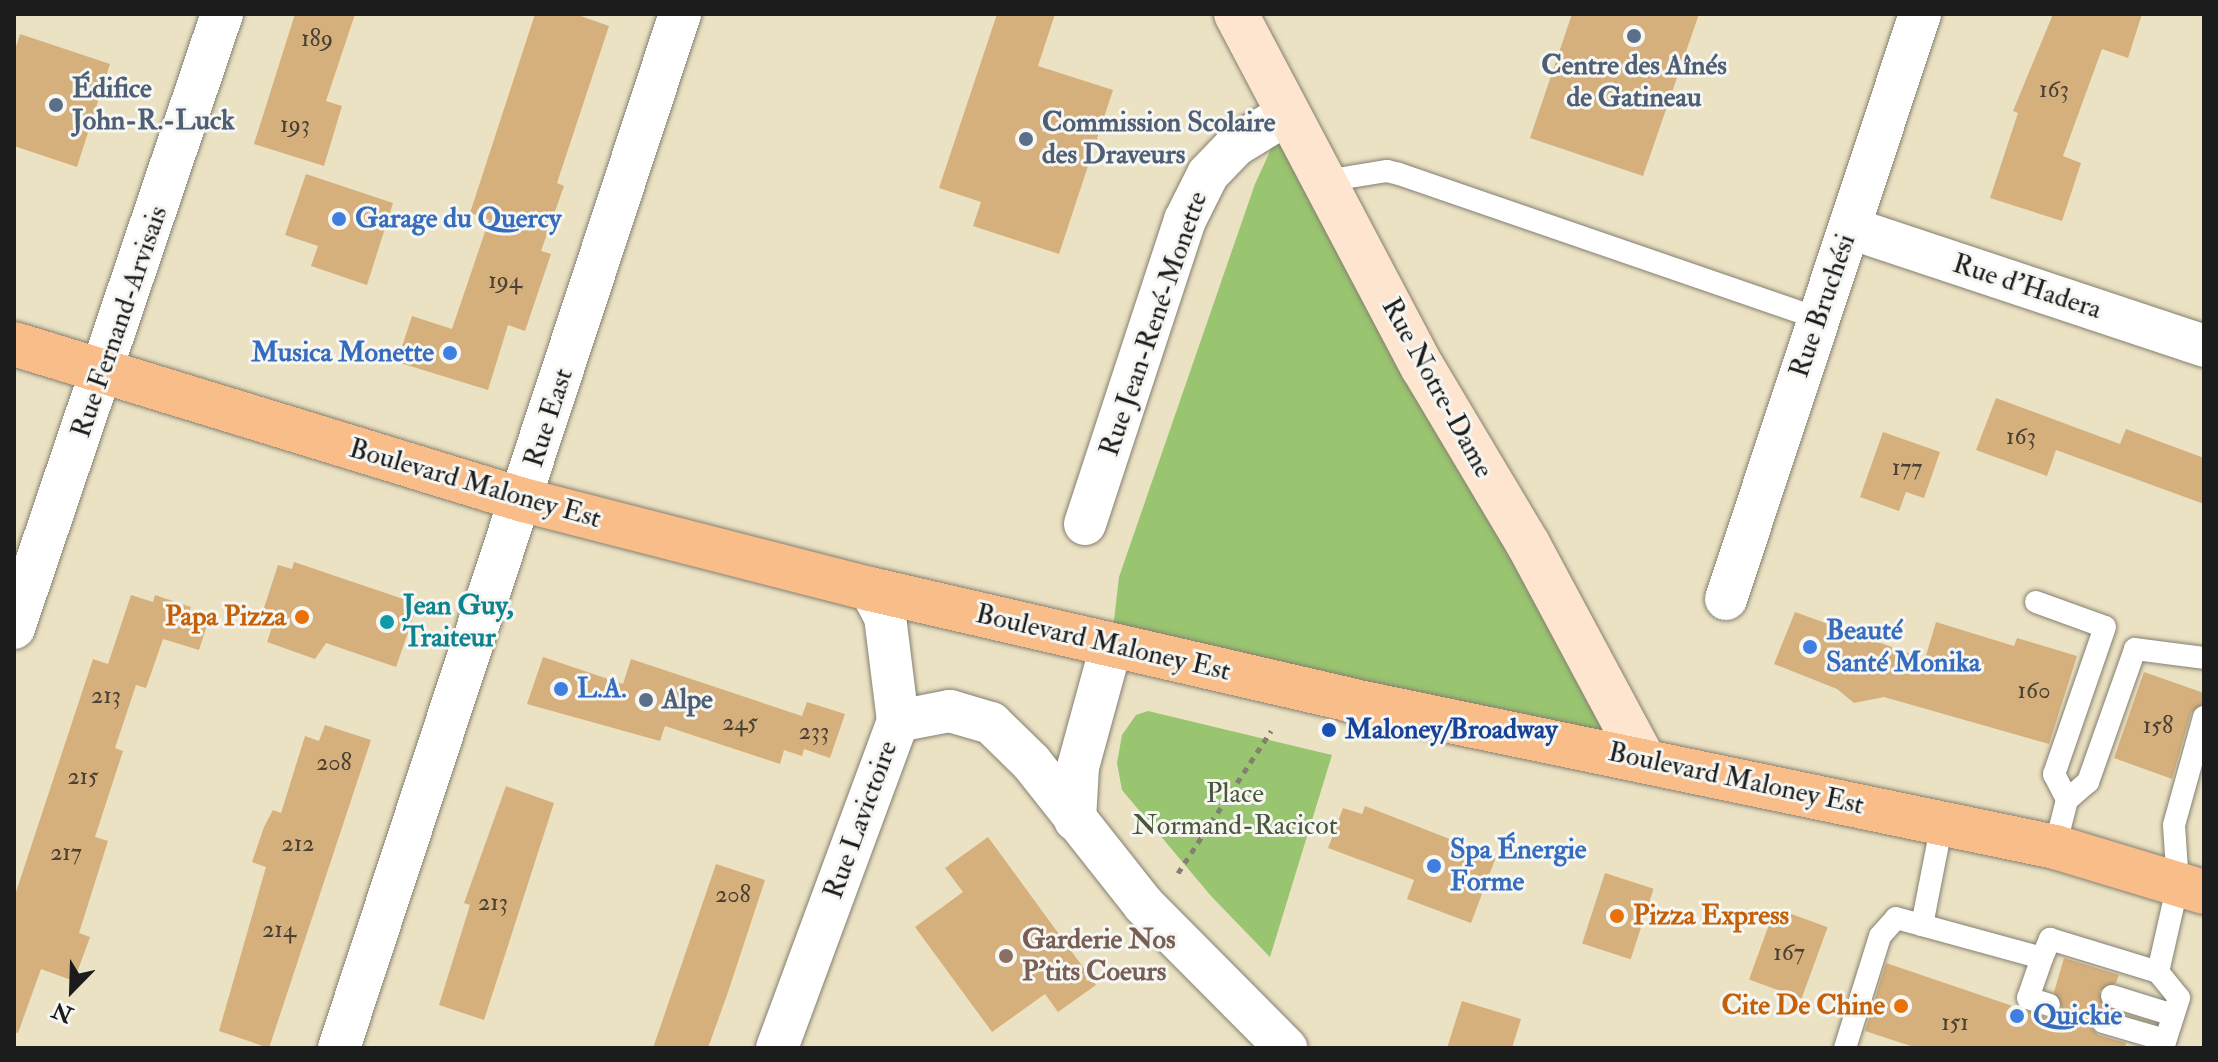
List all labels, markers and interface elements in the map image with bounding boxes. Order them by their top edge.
house number: 189 [301,25,333,53]
marker: Centre des Aînés de Gatineau [1625,27,1643,45]
place label: Centre des Aînés de Gatineau [1541,49,1727,115]
place label: Édifice John-R.-Luck [72,72,235,138]
house number: 163 [2039,76,2069,104]
marker: Édifice John-R.-Luck [47,96,65,114]
place label: Commission Scolaire des Draveurs [1042,106,1276,172]
house number: 193 [280,111,310,139]
marker: Commission Scolaire des Draveurs [1017,130,1035,148]
street label: Rue Jean-René-Monette [1093,187,1215,461]
street label: Rue Fernand-Arvisais [65,202,175,442]
place label: Garage du Quercy [355,202,561,236]
marker: Garage du Quercy [330,210,348,228]
street label: Rue Bruchési [1783,230,1863,382]
street label: Rue d'Hadera [1948,247,2106,327]
house number: 194 [488,267,522,295]
street label: Rue Notre-Dame [1374,292,1500,484]
place label: Musica Monette [251,336,434,370]
marker: Musica Monette [441,344,459,362]
street label: Rue East [517,364,581,472]
house number: 163 [2006,423,2036,451]
street label: Boulevard Maloney Est [345,432,605,536]
house number: 177 [1892,454,1922,482]
place label: Jean Guy, Traiteur [403,589,514,655]
street label: Boulevard Maloney Est [972,597,1234,689]
place label: Papa Pizza [165,600,286,634]
marker: Papa Pizza [293,608,311,626]
marker: Jean Guy, Traiteur [378,613,396,631]
place label: Beauté Santé Monika [1826,614,1981,680]
marker: Beauté Santé Monika [1801,638,1819,656]
place label: L.A. [577,672,627,706]
house number: 160 [2018,677,2050,705]
marker: L.A. [552,680,570,698]
house number: 213 [91,682,121,710]
place label: Alpe [662,683,713,717]
marker: Alpe [637,691,655,709]
house number: 245 [722,709,758,737]
house number: 158 [2143,712,2173,740]
place label: Maloney/Broadway [1345,713,1558,747]
house number: 233 [799,718,829,746]
marker: Maloney/Broadway [1320,721,1338,739]
street label: Boulevard Maloney Est [1605,735,1867,823]
street label: Rue Lavictoire [817,736,905,904]
house number: 208 [316,749,352,777]
house number: 215 [67,763,99,791]
park label: Place Normand-Racicot [1132,777,1338,843]
house number: 212 [282,830,314,858]
place label: Spa Énergie Forme [1450,833,1587,899]
house number: 217 [50,839,82,867]
marker: Spa Énergie Forme [1425,857,1443,875]
house number: 208 [715,881,751,909]
house number: 213 [478,889,508,917]
place label: Pizza Express [1633,899,1789,933]
marker: Pizza Express [1608,907,1626,925]
house number: 214 [262,916,296,944]
place label: Garderie Nos P'tits Coeurs [1022,923,1176,989]
house number: 167 [1773,939,1805,967]
marker: Garderie Nos P'tits Coeurs [997,947,1015,965]
north arrow [32,950,112,1030]
place label: Cite De Chine [1722,989,1885,1023]
text: N [48,995,77,1029]
marker: Cite De Chine [1892,997,1910,1015]
place label: Quickie [2033,999,2122,1033]
marker: Quickie [2008,1007,2026,1025]
house number: 151 [1941,1009,1969,1037]

